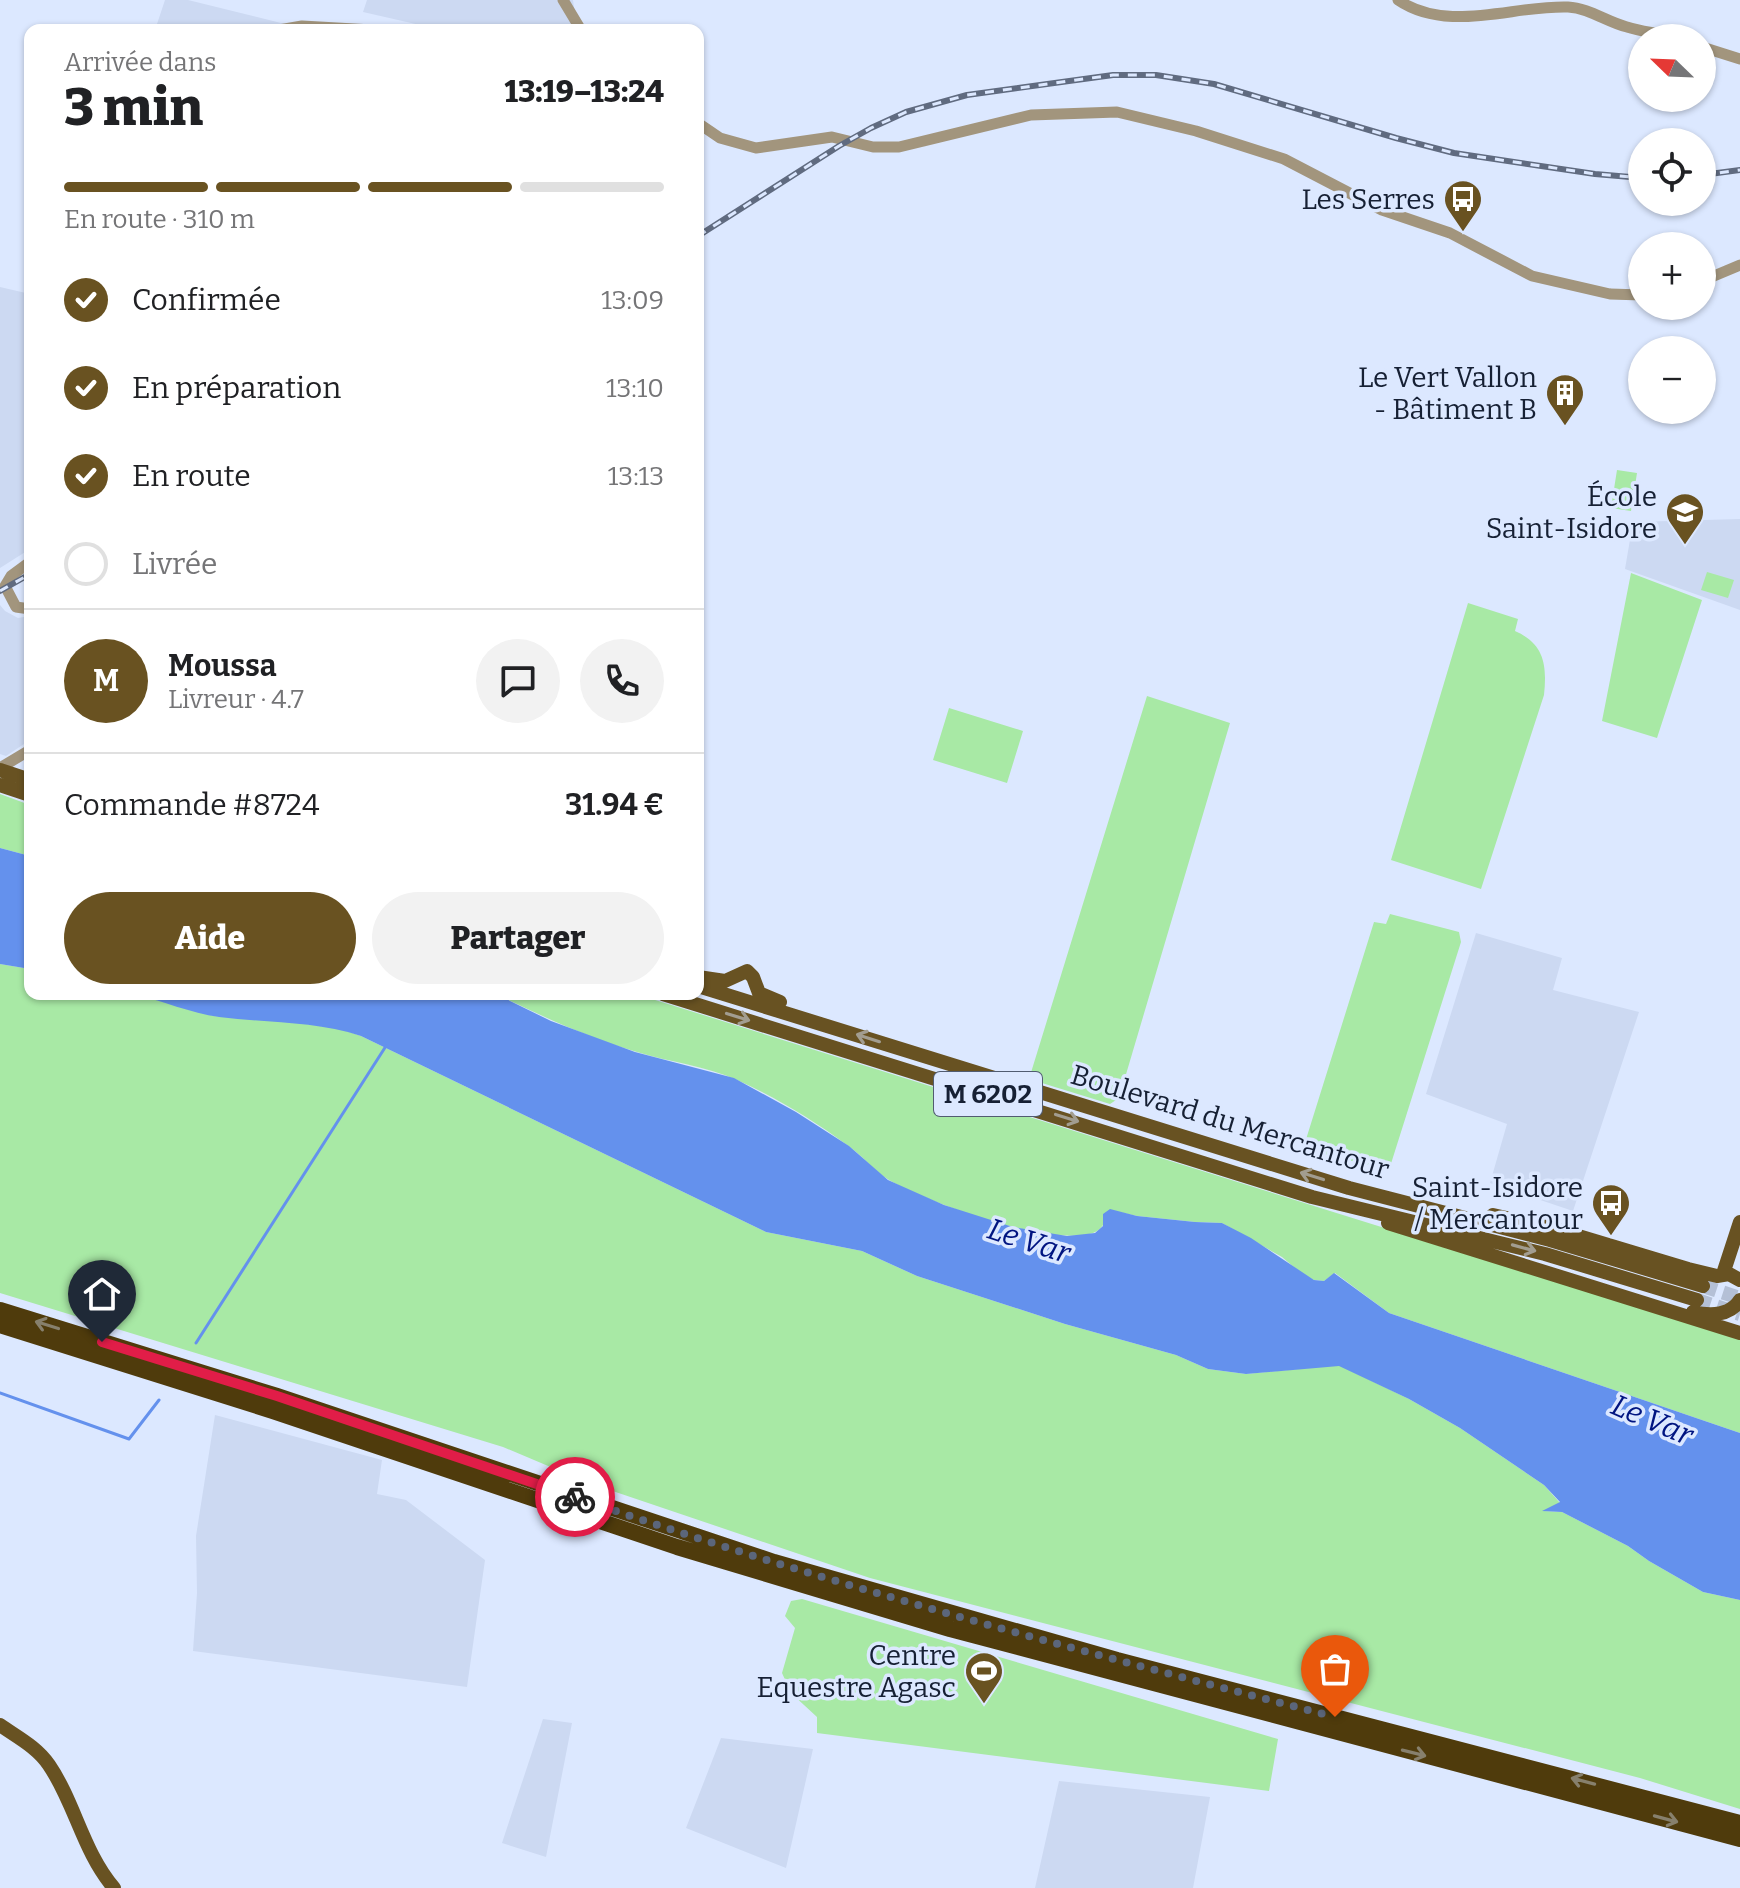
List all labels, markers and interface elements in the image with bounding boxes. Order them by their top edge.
north arrow [1628,24,1716,112]
map controls [1628,24,1716,424]
text: Arrivée dans [64,47,217,78]
text: 13:19–13:24 [505,74,664,110]
text: 3 min [64,76,203,139]
button: locate [1628,128,1716,216]
bus stop icon: Les Serres [1442,178,1484,233]
place label: Les Serres [1301,183,1435,216]
text: En route · 310 m [64,204,255,235]
button: + [1628,232,1716,320]
icon: check [64,278,108,322]
text: Confirmée [132,282,281,318]
text: 13:09 [601,285,664,316]
button: − [1628,336,1716,424]
place label: Le Vert Vallon - Bâtiment B [1358,361,1537,426]
icon: check [64,366,108,410]
text: En préparation [132,370,341,406]
building icon: Le Vert Vallon - Bâtiment B [1544,372,1586,427]
text: 13:10 [606,373,664,404]
icon: check [64,454,108,498]
text: En route [132,458,251,494]
text: 13:13 [608,461,664,492]
place label: École Saint-Isidore [1486,479,1657,545]
school or university icon: École Saint-Isidore [1664,491,1706,546]
text: Livrée [132,546,218,582]
button: chat [476,639,560,723]
button: phone [580,639,664,723]
text: Moussa [168,648,277,684]
text: M [93,663,119,699]
text: Livreur · 4.7 [168,684,304,715]
text: Commande #8724 [64,787,319,823]
text: 31.94 € [565,787,664,823]
button: Aide [64,892,356,984]
button: Partager [372,892,664,984]
one-way arrow [724,1010,750,1025]
one-way arrow [855,1030,881,1045]
street label: Boulevard du Mercantour [1067,1058,1393,1186]
road number: M 6202 [934,1072,1042,1116]
one-way arrow [1053,1111,1079,1126]
one-way arrow [1299,1168,1325,1183]
place label: Saint-Isidore / Mercantour [1412,1171,1583,1236]
bus stop icon: Saint-Isidore / Mercantour [1590,1182,1632,1237]
water label: Le Var [983,1211,1077,1272]
one-way arrow [1511,1242,1537,1257]
pin [68,1260,136,1342]
icon: home [80,1272,124,1316]
one-way arrow [34,1316,59,1331]
water label: Le Var [1606,1387,1700,1454]
courier [535,1457,615,1537]
icon: bike [553,1475,597,1519]
pin [1301,1635,1369,1717]
place label: Centre Equestre Agasc [757,1639,956,1704]
icon: bag [1313,1647,1357,1691]
sports icon: Centre Equestre Agasc [963,1650,1005,1705]
one-way arrow [1401,1747,1427,1762]
one-way arrow [1571,1773,1597,1788]
one-way arrow [1652,1813,1678,1828]

